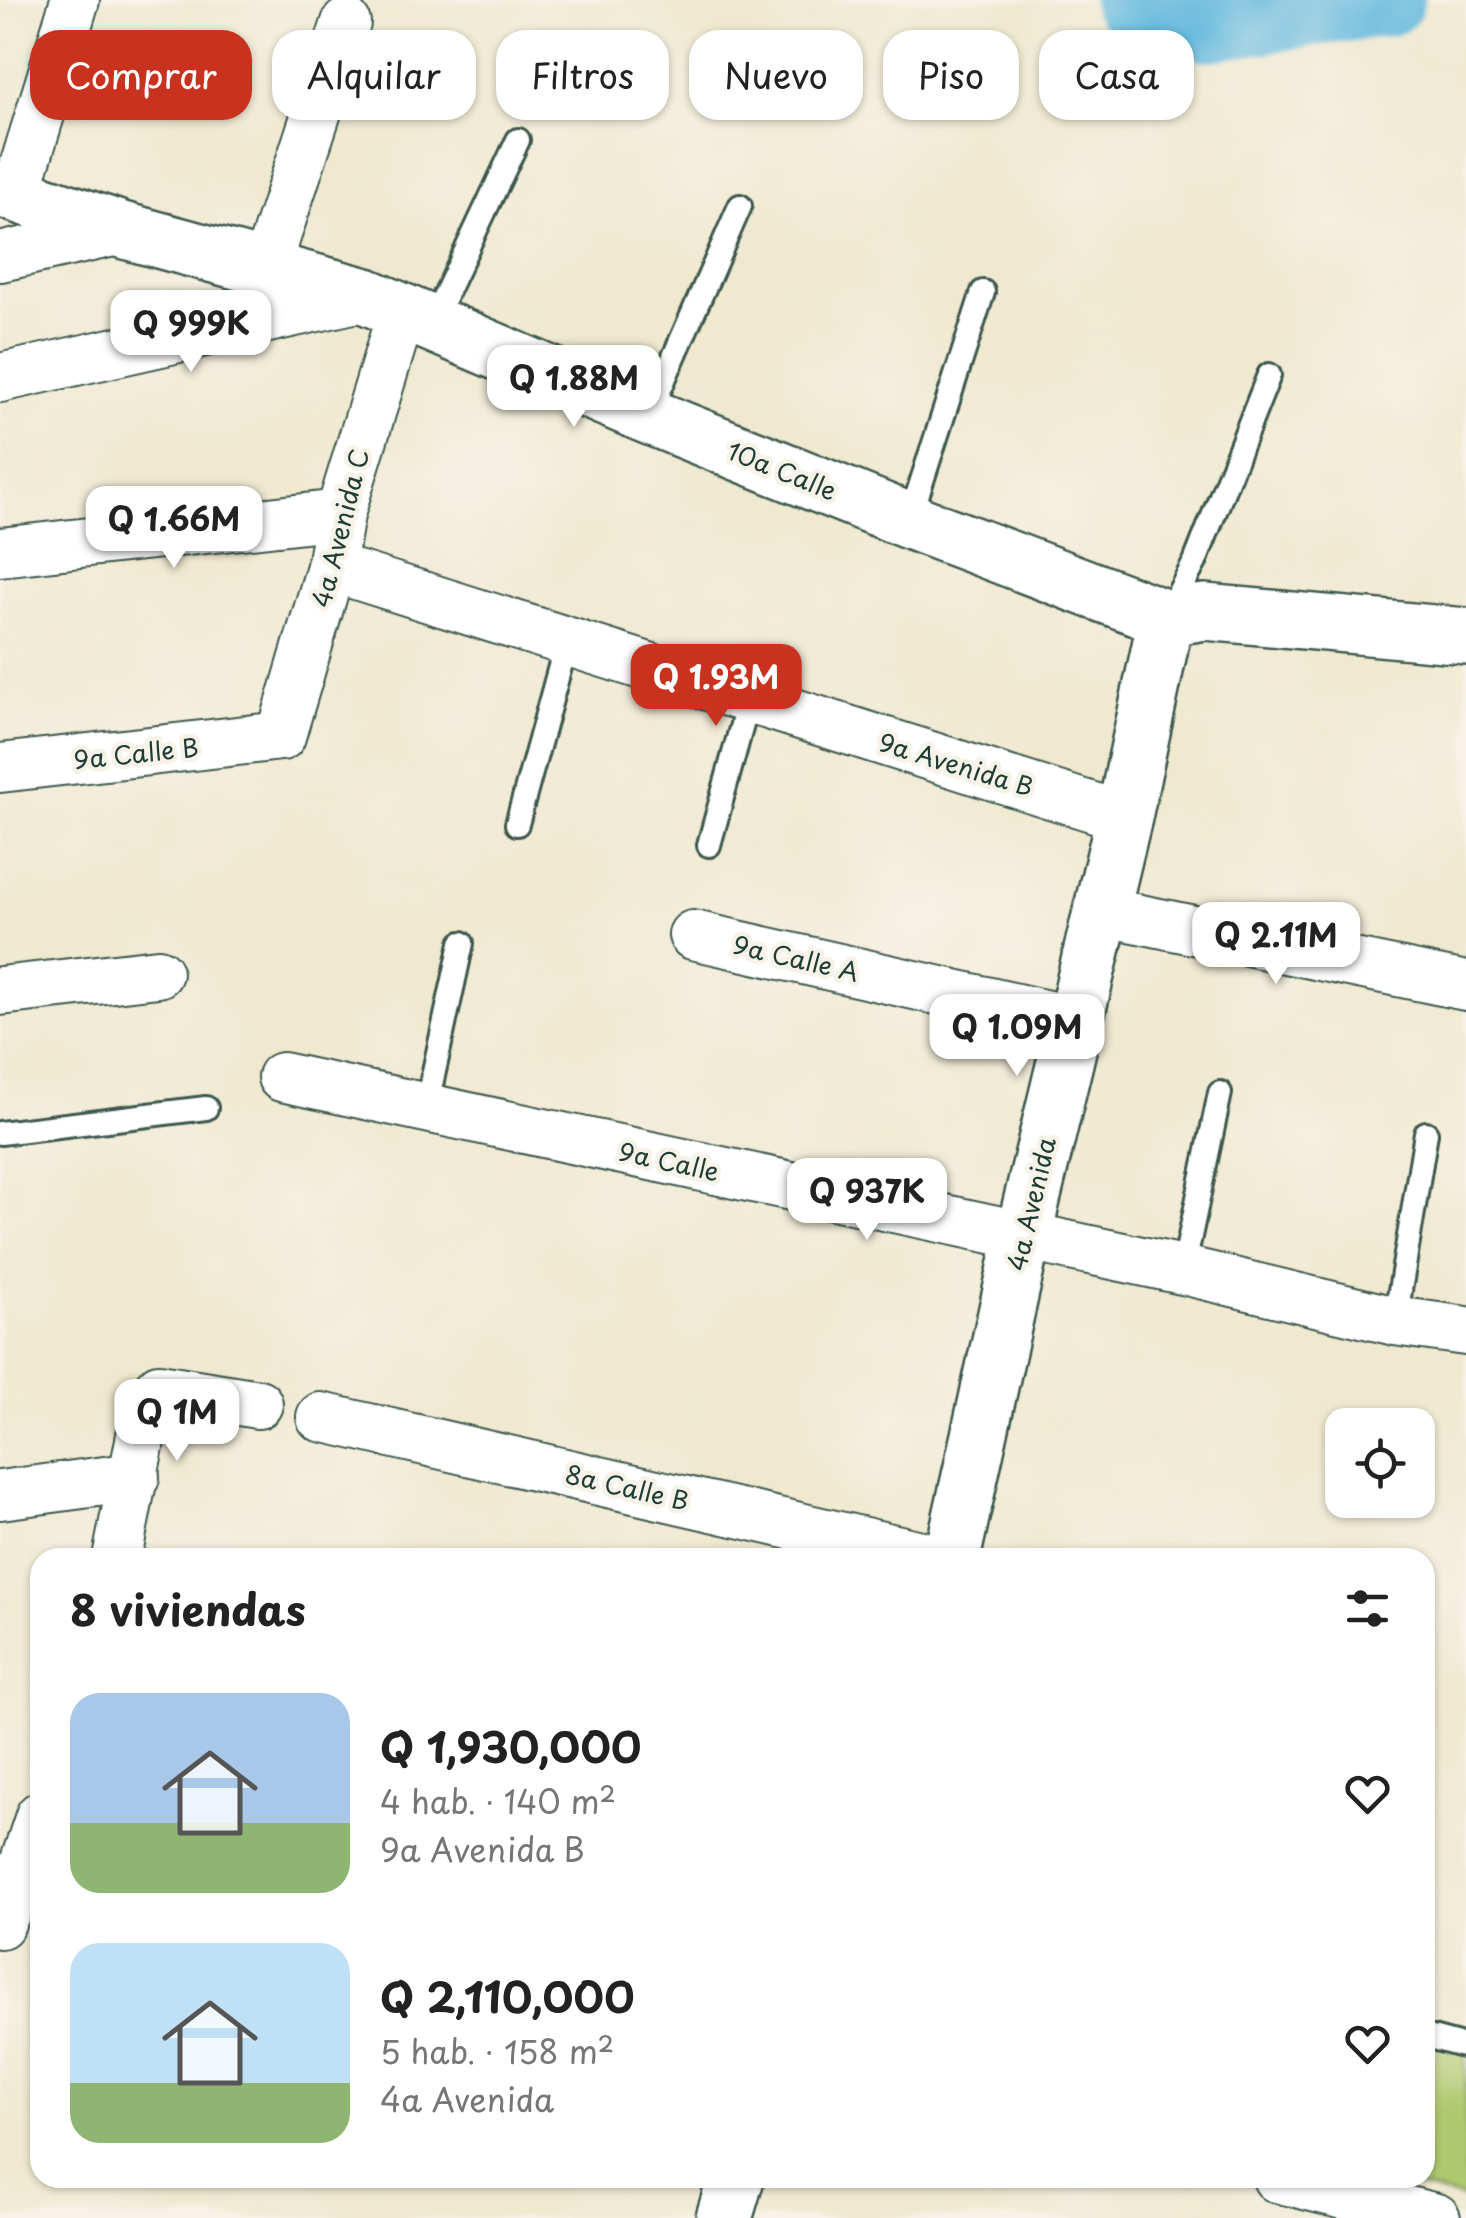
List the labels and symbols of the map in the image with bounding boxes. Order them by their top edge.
pin: Q 999K [110,290,272,375]
pin: Q 1.88M [482,345,666,430]
street label: 10a Calle [722,431,842,509]
street label: 4a Avenida C [302,445,378,611]
pin: Q 1.66M [82,486,266,571]
pin: Q 1.93M [624,644,808,729]
street label: 9a Avenida B [874,722,1038,806]
street label: 9a Calle B [72,728,200,778]
pin: Q 2.11M [1184,902,1368,987]
street label: 9a Calle A [729,925,863,991]
pin: Q 1.09M [925,994,1109,1079]
street label: 9a Calle [615,1132,723,1190]
street label: 4a Avenida [997,1133,1065,1275]
pin: Q 937K [786,1158,948,1243]
pin: Q 1M [118,1379,236,1464]
street label: 8a Calle B [561,1454,693,1520]

